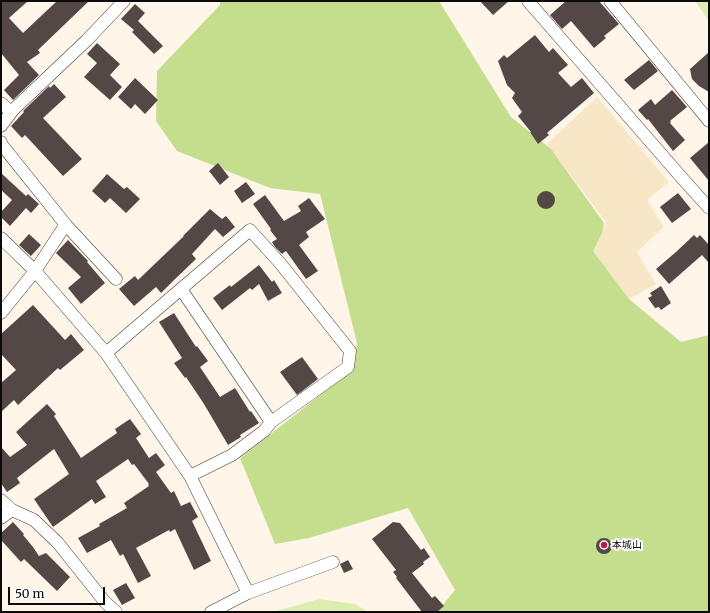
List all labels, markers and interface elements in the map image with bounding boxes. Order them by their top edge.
place label: 本城山 [612,539,642,551]
marker: 本城山 [599,540,609,550]
scale bar [10,579,107,605]
text: 50 m [15,586,44,601]

